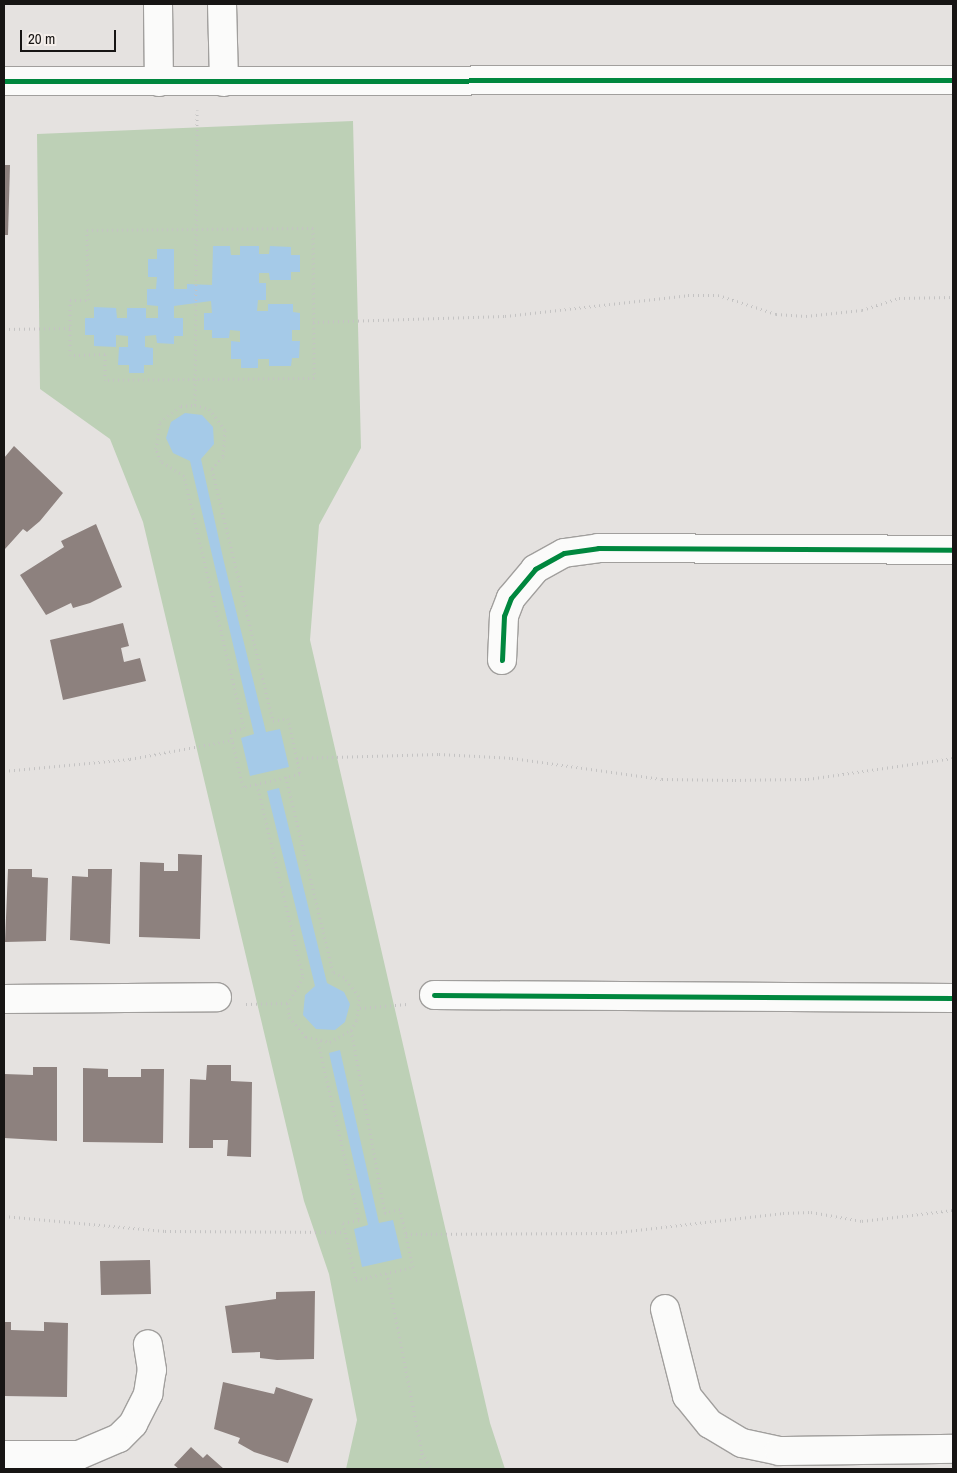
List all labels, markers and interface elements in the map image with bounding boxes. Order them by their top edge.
scale bar [22,20,119,52]
text: 20 m [28,28,55,49]

